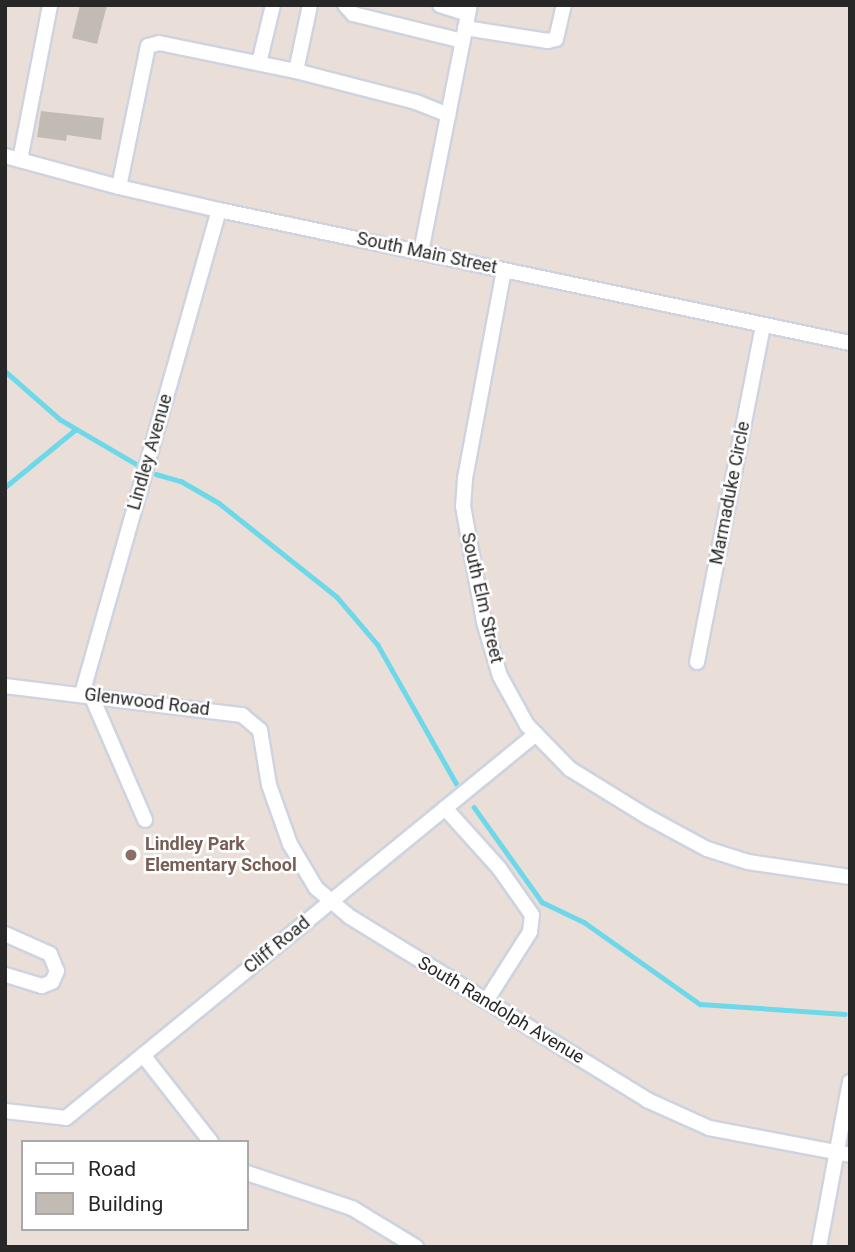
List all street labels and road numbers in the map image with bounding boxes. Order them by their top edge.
street label: South Main Street [355,228,499,278]
street label: Lindley Avenue [123,391,177,513]
street label: Marmaduke Circle [706,419,754,567]
street label: South Elm Street [456,531,508,665]
street label: Glenwood Road [83,684,211,720]
street label: Cliff Road [240,912,314,978]
street label: South Randolph Avenue [414,952,588,1068]

